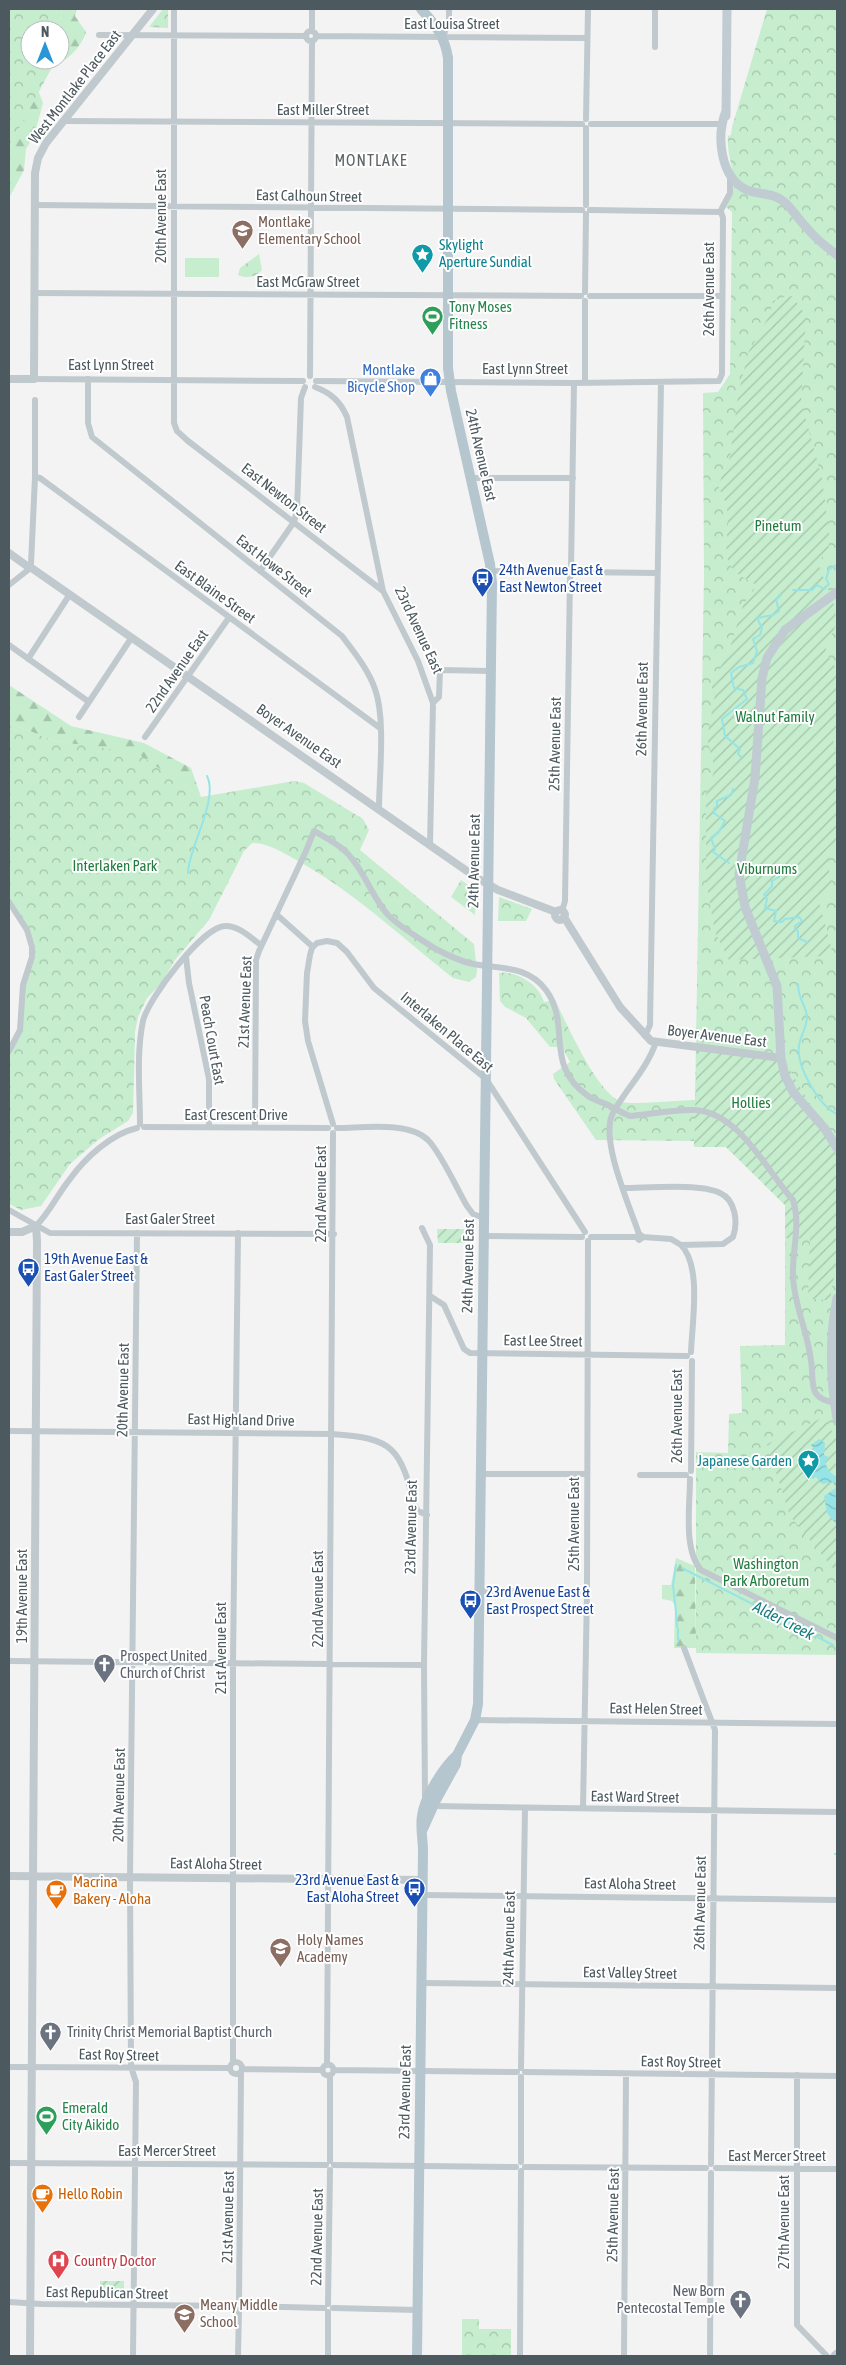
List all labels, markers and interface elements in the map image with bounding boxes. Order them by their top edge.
street label: East Louisa Street [404,15,500,32]
north arrow [20,20,70,70]
text: N [41,24,49,40]
street label: West Montlake Place East [25,27,124,147]
street label: East Miller Street [277,101,369,118]
district label: MONTLAKE [334,151,408,169]
street label: 20th Avenue East [152,169,169,263]
street label: East Calhoun Street [256,186,362,205]
place label: Montlake Elementary School [258,213,361,247]
school or university icon: Montlake Elementary School [230,219,254,250]
place label: Skylight Aperture Sundial [439,236,532,270]
place icon: Skylight Aperture Sundial [411,242,435,273]
street label: 26th Avenue East [700,242,717,336]
street label: East McGraw Street [256,273,360,290]
place label: Tony Moses Fitness [449,298,512,332]
sports icon: Tony Moses Fitness [421,304,445,335]
street label: East Lynn Street [68,356,154,373]
street label: East Lynn Street [482,360,568,377]
place label: Montlake Bicycle Shop [347,361,415,395]
shop icon: Montlake Bicycle Shop [419,367,443,398]
street label: 24th Avenue East [463,407,500,503]
street label: East Newton Street [239,459,330,536]
park label: Pinetum [755,517,801,534]
street label: East Howe Street [233,531,315,600]
street label: East Blaine Street [172,557,259,627]
place label: 24th Avenue East & East Newton Street [499,561,603,595]
bus stop icon: 24th Avenue East & East Newton Street [471,567,495,598]
street label: 23rd Avenue East [392,583,447,676]
street label: 22nd Avenue East [142,626,211,715]
street label: 26th Avenue East [632,662,651,756]
street label: 25th Avenue East [545,697,564,791]
street label: Boyer Avenue East [253,700,345,771]
park label: Walnut Family [735,708,815,725]
street label: 24th Avenue East [464,814,483,908]
park label: Interlaken Park [73,857,158,874]
park label: Viburnums [737,860,797,877]
street label: 21st Avenue East [234,956,255,1048]
street label: Interlaken Place East [398,988,497,1075]
street label: Peach Court East [196,994,229,1086]
street label: Boyer Avenue East [666,1021,768,1050]
park label: Hollies [731,1094,771,1111]
street label: East Crescent Drive [184,1106,288,1123]
street label: 22nd Avenue East [312,1145,329,1243]
street label: East Galer Street [125,1210,215,1227]
street label: 24th Avenue East [458,1219,477,1313]
place label: 19th Avenue East & East Galer Street [44,1250,148,1284]
bus stop icon: 19th Avenue East & East Galer Street [16,1256,40,1287]
street label: East Lee Street [503,1331,583,1350]
street label: 20th Avenue East [113,1343,132,1437]
street label: 26th Avenue East [668,1369,685,1463]
street label: East Highland Drive [187,1410,295,1429]
place icon: Japanese Garden [796,1449,820,1480]
place label: Japanese Garden [697,1452,792,1469]
street label: 25th Avenue East [565,1477,582,1571]
street label: 23rd Avenue East [401,1480,420,1574]
street label: 19th Avenue East [13,1549,30,1643]
street label: 22nd Avenue East [309,1550,326,1648]
park label: Washington Park Arboretum [723,1555,809,1589]
place label: 23rd Avenue East & East Prospect Street [486,1583,594,1617]
bus stop icon: 23rd Avenue East & East Prospect Street [458,1589,482,1620]
water label: Alder Creek [749,1596,818,1643]
street label: 21st Avenue East [212,1602,229,1694]
place label: Prospect United Church of Christ [120,1647,207,1681]
church icon: Prospect United Church of Christ [92,1653,116,1684]
street label: East Helen Street [609,1699,703,1718]
street label: 20th Avenue East [109,1748,128,1842]
street label: East Ward Street [590,1787,680,1806]
street label: East Aloha Street [170,1854,262,1873]
street label: 26th Avenue East [690,1856,709,1950]
place label: 23rd Avenue East & East Aloha Street [295,1871,399,1905]
place label: Macrina Bakery - Aloha [73,1873,151,1907]
street label: East Aloha Street [584,1874,676,1893]
bus stop icon: 23rd Avenue East & East Aloha Street [403,1877,427,1908]
cafe icon: Macrina Bakery - Aloha [45,1879,69,1910]
street label: 24th Avenue East [499,1891,518,1985]
place label: Holy Names Academy [297,1931,364,1965]
school or university icon: Holy Names Academy [269,1937,293,1968]
street label: East Valley Street [583,1963,677,1982]
church icon: Trinity Christ Memorial Baptist Church [39,2020,63,2051]
place label: Trinity Christ Memorial Baptist Church [67,2023,272,2040]
street label: East Roy Street [79,2045,159,2064]
street label: 23rd Avenue East [395,2045,414,2139]
street label: East Roy Street [641,2052,721,2071]
place label: Emerald City Aikido [62,2099,119,2133]
sports icon: Emerald City Aikido [34,2105,58,2136]
street label: East Mercer Street [118,2142,216,2159]
street label: East Mercer Street [728,2147,826,2164]
street label: 25th Avenue East [603,2168,622,2262]
street label: 21st Avenue East [218,2171,237,2263]
street label: 27th Avenue East [775,2175,792,2269]
cafe icon: Hello Robin [30,2182,54,2213]
place label: Hello Robin [58,2185,123,2202]
street label: 22nd Avenue East [307,2188,326,2286]
hospital icon: Country Doctor [46,2249,70,2280]
place label: Country Doctor [74,2252,157,2269]
place label: New Born Pentecostal Temple [617,2282,725,2316]
street label: East Republican Street [45,2283,169,2302]
church icon: New Born Pentecostal Temple [729,2288,753,2319]
place label: Meany Middle School [200,2296,278,2330]
school or university icon: Meany Middle School [172,2302,196,2333]

